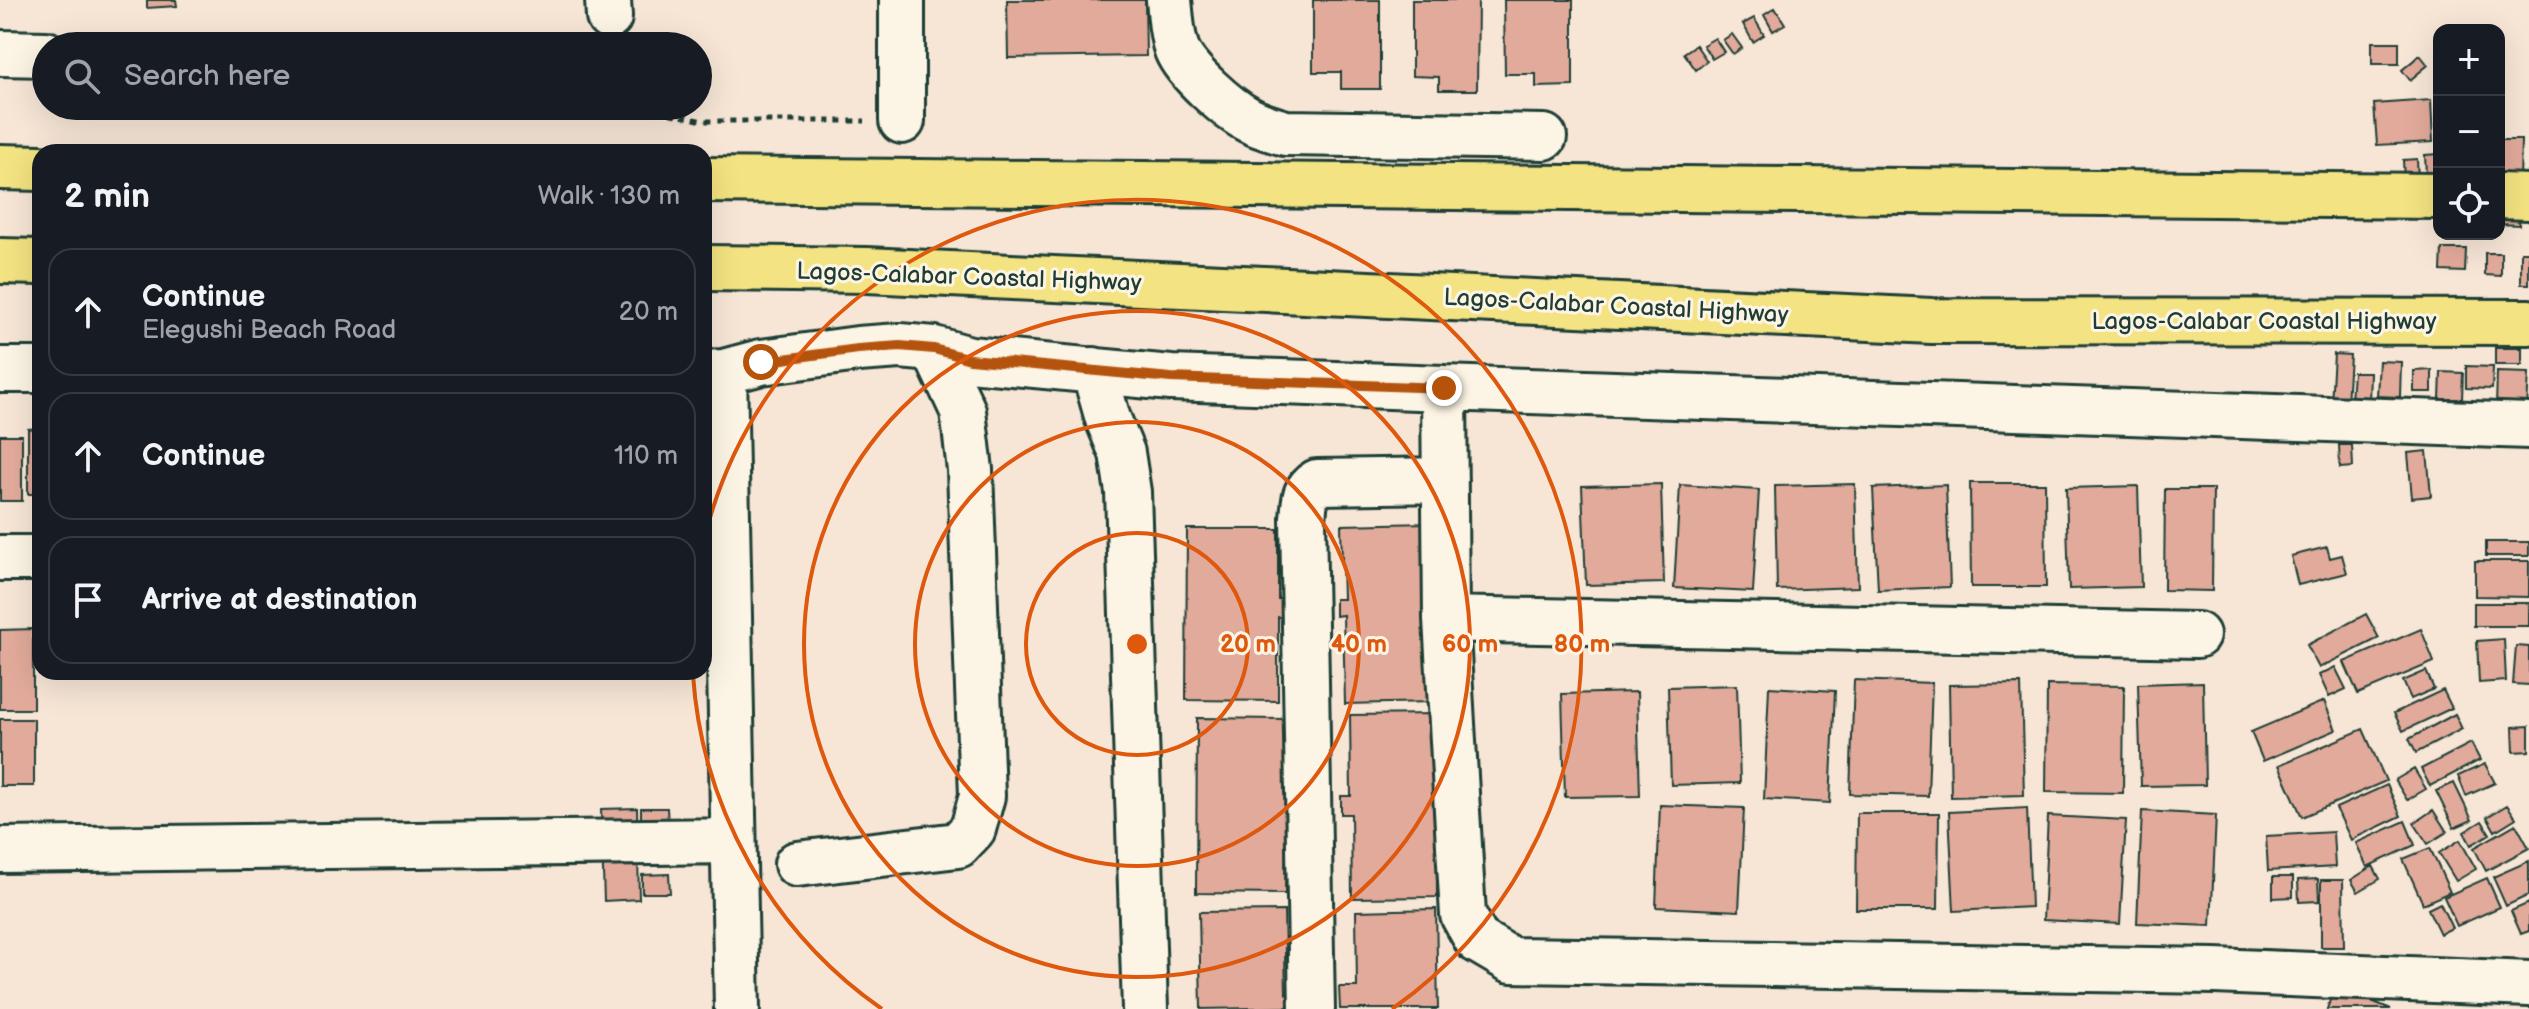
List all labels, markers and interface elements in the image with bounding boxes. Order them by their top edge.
map controls [2433,24,2505,240]
button: + [2433,24,2505,96]
search box [32,32,712,120]
icon: search [60,54,104,98]
text: Search here [124,58,290,94]
button: − [2433,96,2505,168]
button: locate [2433,168,2505,240]
text: 2 min [64,176,150,217]
text: Walk · 130 m [538,181,680,212]
street label: Lagos-Calabar Coastal Highway [796,256,1142,298]
text: Continue [142,279,265,315]
street label: Lagos-Calabar Coastal Highway [1443,282,1789,330]
icon: ahead [66,290,110,334]
text: 20 m [619,297,678,328]
street label: Lagos-Calabar Coastal Highway [2091,307,2437,336]
text: Elegushi Beach Road [142,315,396,346]
route start [743,344,779,380]
route end [1426,370,1462,406]
icon: ahead [66,434,110,478]
text: Continue [142,438,265,474]
text: 110 m [614,441,678,472]
icon: arrive [66,578,110,622]
text: Arrive at destination [142,582,418,618]
centre of rings [1123,630,1151,658]
text: 20 m [1220,630,1276,659]
text: 40 m [1331,630,1387,659]
text: 60 m [1442,630,1498,659]
text: 80 m [1554,630,1610,659]

